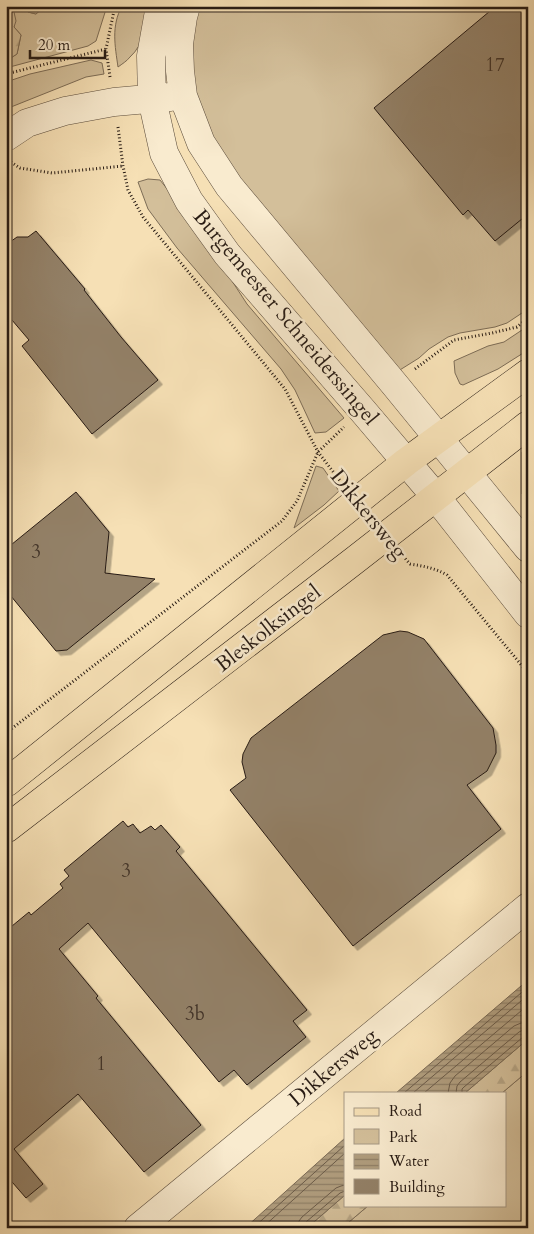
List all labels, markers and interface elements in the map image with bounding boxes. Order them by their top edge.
scale bar [30,28,105,60]
text: 20 m [38,35,70,55]
house number: 17 [485,52,505,78]
street label: Burgemeester Schneiderssingel [186,203,385,432]
street label: Dikkersweg [323,463,414,566]
house number: 3 [31,539,41,565]
street label: Bleskolksingel [209,578,327,679]
house number: 3 [121,858,131,884]
house number: 3b [185,1001,205,1027]
street label: Dikkersweg [283,1021,384,1113]
house number: 1 [96,1051,106,1077]
legend [344,1092,506,1206]
text: Road [389,1101,422,1121]
text: Park [389,1127,418,1147]
text: Water [388,1151,430,1171]
text: Building [389,1177,445,1197]

